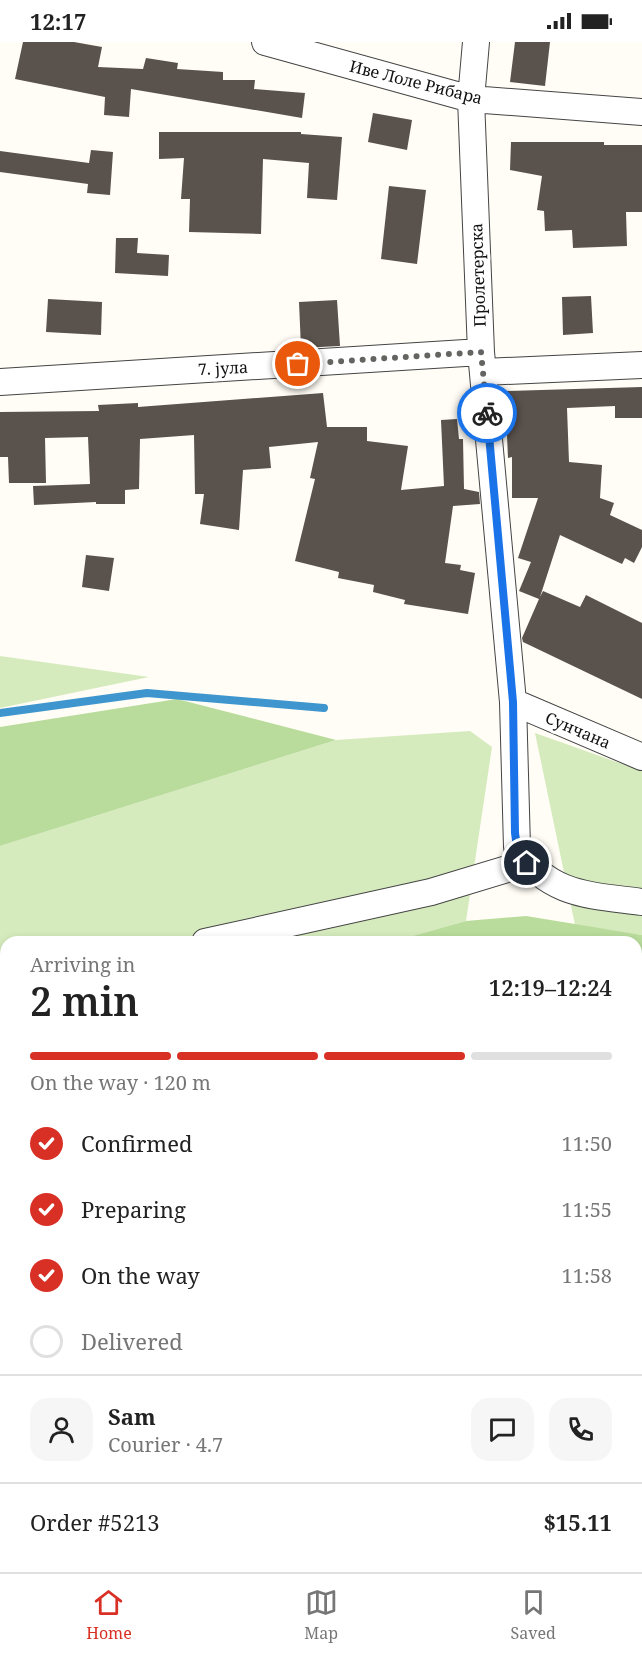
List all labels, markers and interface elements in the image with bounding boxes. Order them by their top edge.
text: 12:17 [30,6,86,36]
street label: Иве Лоле Рибара [347,55,485,109]
street label: Пролетерска [465,223,491,327]
pin [272,338,323,389]
icon: bag [281,347,314,380]
street label: 7. јула [197,356,249,380]
courier [457,383,517,443]
icon: bike [471,397,504,430]
street label: Сунчана [542,706,614,754]
pin [501,837,552,888]
icon: home [510,846,543,879]
text: Arriving in [30,951,135,978]
text: 12:19–12:24 [489,972,612,1002]
text: 2 min [30,974,139,1027]
text: On the way · 120 m [30,1069,211,1096]
icon: check [30,1127,63,1160]
text: Confirmed [81,1128,192,1158]
text: 11:50 [562,1130,612,1157]
icon: check [30,1193,63,1226]
text: Preparing [81,1194,186,1224]
text: 11:55 [562,1196,612,1223]
icon: check [30,1259,63,1292]
text: On the way [81,1260,200,1290]
text: 11:58 [562,1262,612,1289]
text: Delivered [81,1326,183,1356]
button: person [30,1398,93,1461]
button: chat [471,1398,534,1461]
button: phone [549,1398,612,1461]
text: Sam [108,1401,156,1431]
text: Courier · 4.7 [108,1431,223,1458]
text: Order #5213 [30,1507,160,1537]
text: $15.11 [543,1507,612,1537]
tab: Home [86,1586,132,1644]
tab: Map [304,1586,338,1644]
tab: Saved [510,1586,556,1644]

